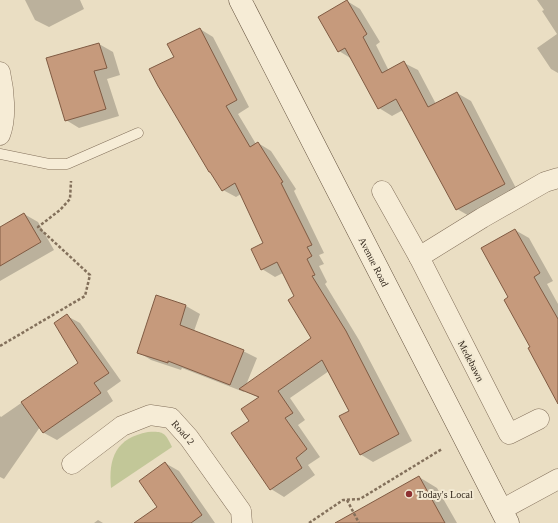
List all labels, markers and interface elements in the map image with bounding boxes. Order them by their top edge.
street label: Avenue Road [357,235,391,288]
street label: Medebawn [456,339,486,383]
street label: Road 2 [170,418,197,446]
marker: Today's Local [404,489,414,499]
place label: Today's Local [417,489,473,500]

